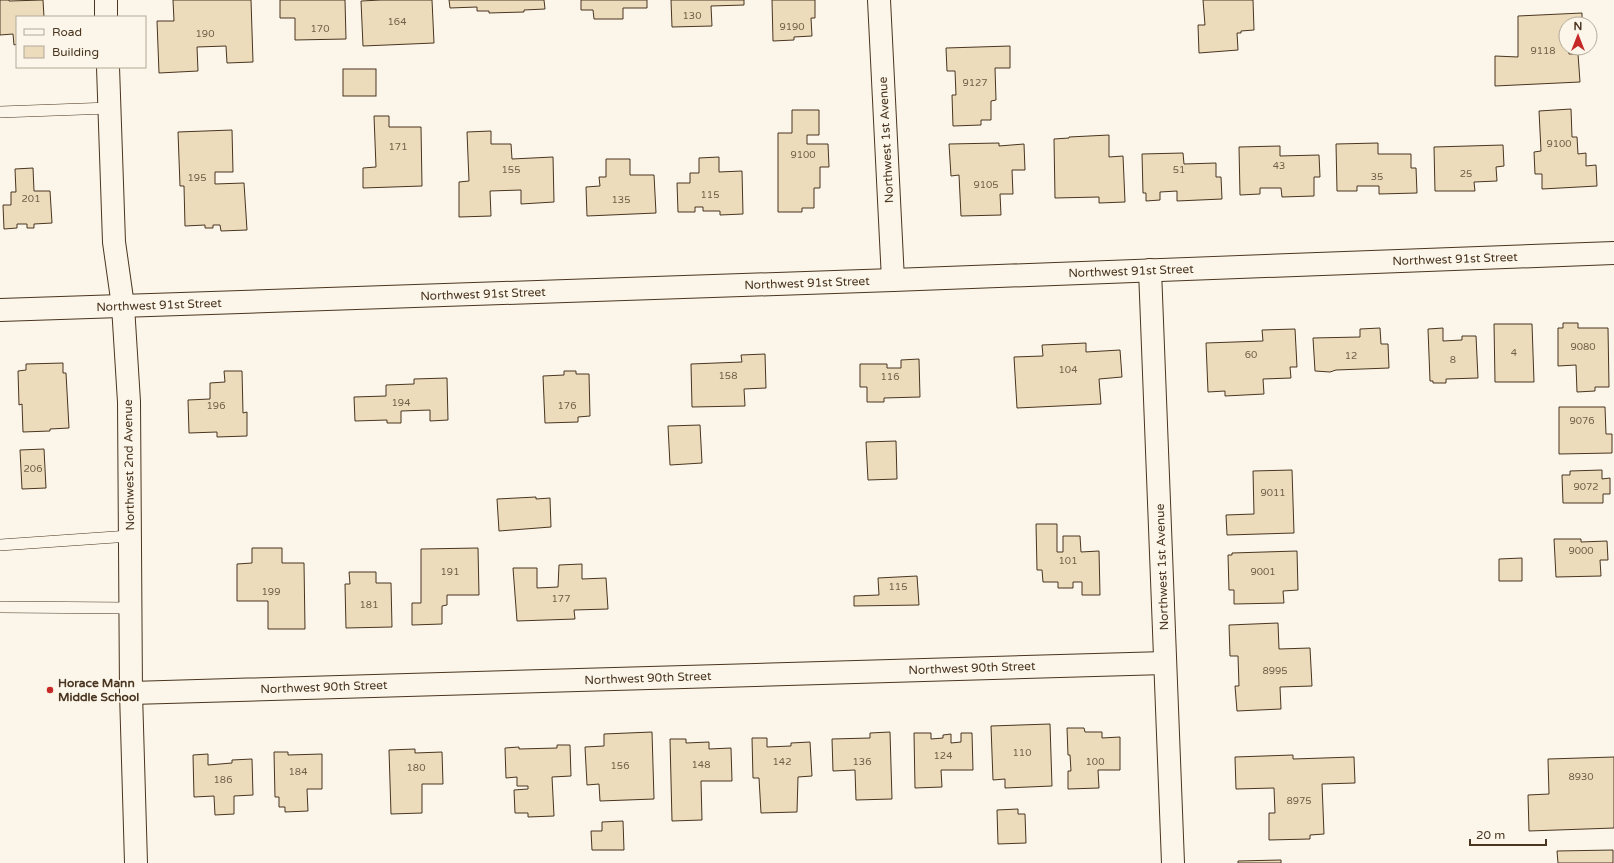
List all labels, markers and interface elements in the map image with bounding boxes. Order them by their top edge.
house number: 130 [683,10,701,22]
legend [16,16,146,68]
house number: 164 [388,16,406,28]
north arrow [1558,16,1598,56]
text: N [1574,20,1582,33]
house number: 9190 [779,21,805,33]
house number: 170 [311,23,329,35]
text: Road [52,25,82,39]
house number: 190 [196,28,214,40]
text: Building [52,45,99,59]
house number: 9118 [1530,45,1556,57]
street label: Northwest 1st Avenue [876,76,896,204]
house number: 9127 [962,77,988,89]
house number: 9100 [1546,138,1572,150]
house number: 171 [389,141,407,153]
house number: 9100 [790,149,816,161]
house number: 43 [1273,160,1285,172]
house number: 155 [502,164,520,176]
house number: 51 [1173,164,1185,176]
house number: 25 [1460,168,1472,180]
house number: 35 [1371,171,1383,183]
house number: 195 [188,172,206,184]
house number: 9105 [973,179,999,191]
house number: 115 [701,189,719,201]
house number: 201 [22,193,40,205]
house number: 135 [612,194,630,206]
street label: Northwest 91st Street [1392,250,1518,268]
street label: Northwest 91st Street [1068,262,1194,280]
street label: Northwest 91st Street [744,274,870,292]
street label: Northwest 91st Street [420,285,546,303]
street label: Northwest 91st Street [96,296,222,314]
house number: 9080 [1570,341,1596,353]
house number: 4 [1511,347,1517,359]
house number: 60 [1245,349,1257,361]
house number: 12 [1345,350,1357,362]
house number: 8 [1450,354,1456,366]
house number: 104 [1059,364,1077,376]
house number: 158 [719,370,737,382]
house number: 116 [881,371,899,383]
house number: 194 [392,397,410,409]
street label: Northwest 2nd Avenue [121,399,137,531]
house number: 196 [207,400,225,412]
house number: 176 [558,400,576,412]
house number: 9076 [1569,415,1595,427]
house number: 206 [24,463,42,475]
house number: 9072 [1573,481,1599,493]
house number: 9011 [1260,487,1286,499]
street label: Northwest 1st Avenue [1153,503,1171,631]
house number: 9000 [1568,545,1594,557]
house number: 101 [1059,555,1077,567]
house number: 191 [441,566,459,578]
house number: 9001 [1250,566,1276,578]
house number: 115 [889,581,907,593]
house number: 199 [262,586,280,598]
house number: 177 [552,593,570,605]
house number: 181 [360,599,378,611]
street label: Northwest 90th Street [908,659,1036,677]
house number: 8995 [1262,665,1288,677]
street label: Northwest 90th Street [584,669,712,687]
place label: Horace Mann Middle School [58,676,139,704]
street label: Northwest 90th Street [260,678,388,696]
marker: Horace Mann Middle School [45,685,55,695]
house number: 110 [1013,747,1031,759]
house number: 124 [934,750,952,762]
house number: 142 [773,756,791,768]
house number: 136 [853,756,871,768]
house number: 100 [1086,756,1104,768]
house number: 148 [692,759,710,771]
house number: 156 [611,760,629,772]
house number: 180 [407,762,425,774]
house number: 184 [289,766,307,778]
house number: 8930 [1568,771,1594,783]
house number: 186 [214,774,232,786]
house number: 8975 [1286,795,1312,807]
scale bar [1470,821,1546,847]
text: 20 m [1476,828,1505,842]

